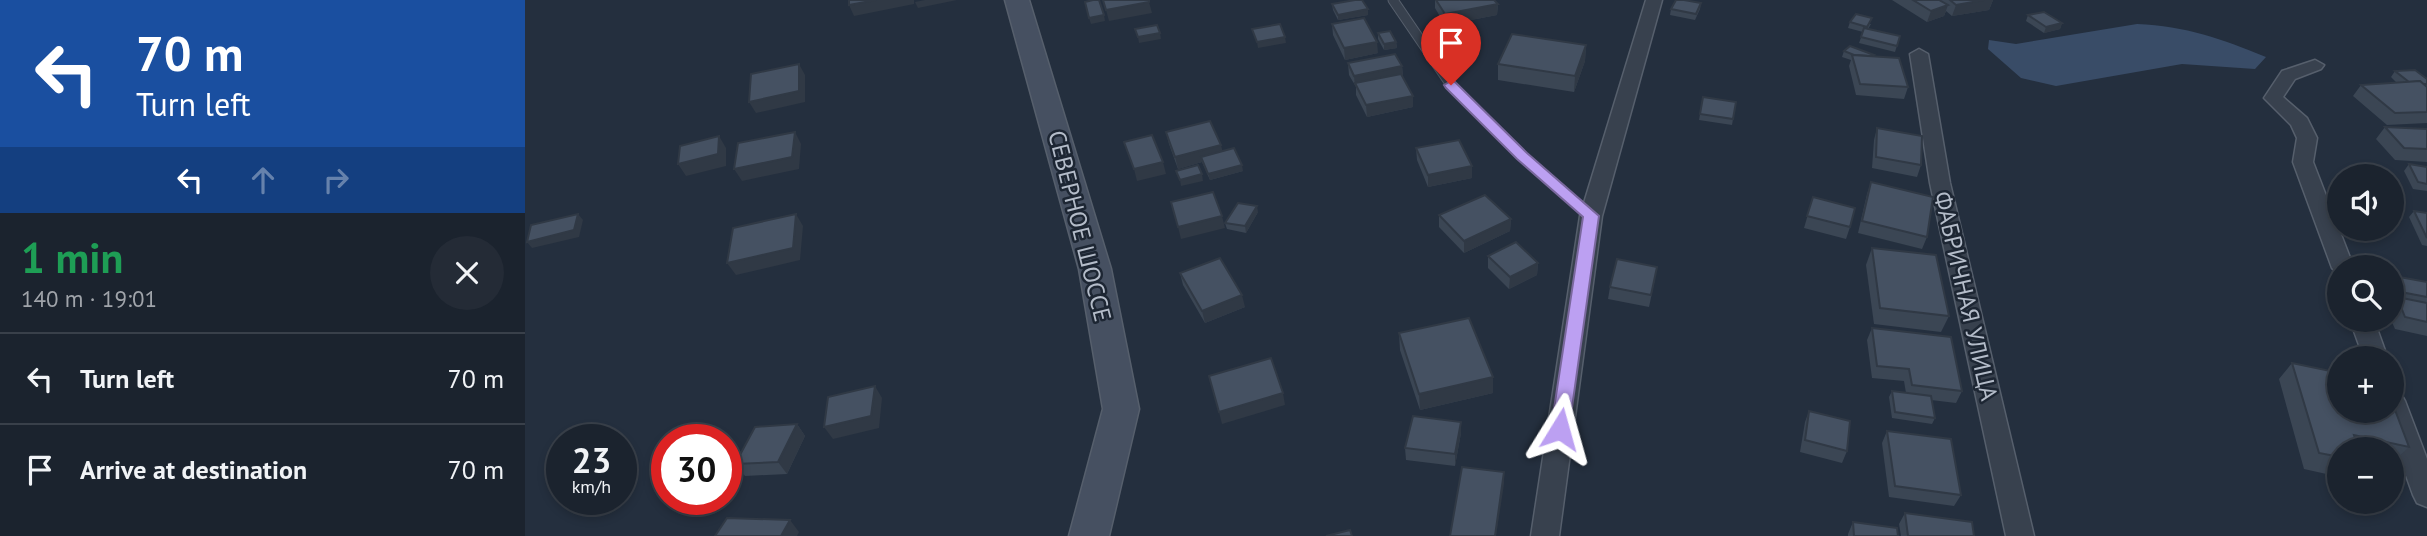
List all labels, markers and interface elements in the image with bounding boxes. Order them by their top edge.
pin [1421,13,1481,85]
text: 70 m [136,21,243,85]
icon: arrive [1432,24,1470,62]
icon: left [21,28,112,119]
text: Turn left [136,83,251,125]
street label: СЕВЕРНОЕ ШОССЕ [1041,127,1119,325]
icon: left [171,161,209,199]
icon: ahead [244,161,282,199]
icon: right [317,161,355,199]
map controls [2327,164,2404,514]
button: sound [2327,164,2404,241]
street label: ФАБРИЧНАЯ УЛИЦА [1927,188,2005,404]
text: 1 min [21,230,123,285]
button: close [430,236,504,310]
button: search [2327,255,2404,332]
text: 140 m · 19:01 [21,284,157,313]
button: + [2327,346,2404,423]
icon: left [21,360,59,398]
text: Turn left [80,362,174,395]
text: 70 m [448,362,504,395]
position arrow [1523,392,1597,466]
speed limit sign: 30 [651,424,742,515]
text: 23 [572,437,611,483]
button: − [2327,437,2404,514]
icon: arrive [21,451,59,489]
text: Arrive at destination [80,453,307,486]
text: 70 m [448,453,504,486]
text: km/h [572,475,611,498]

